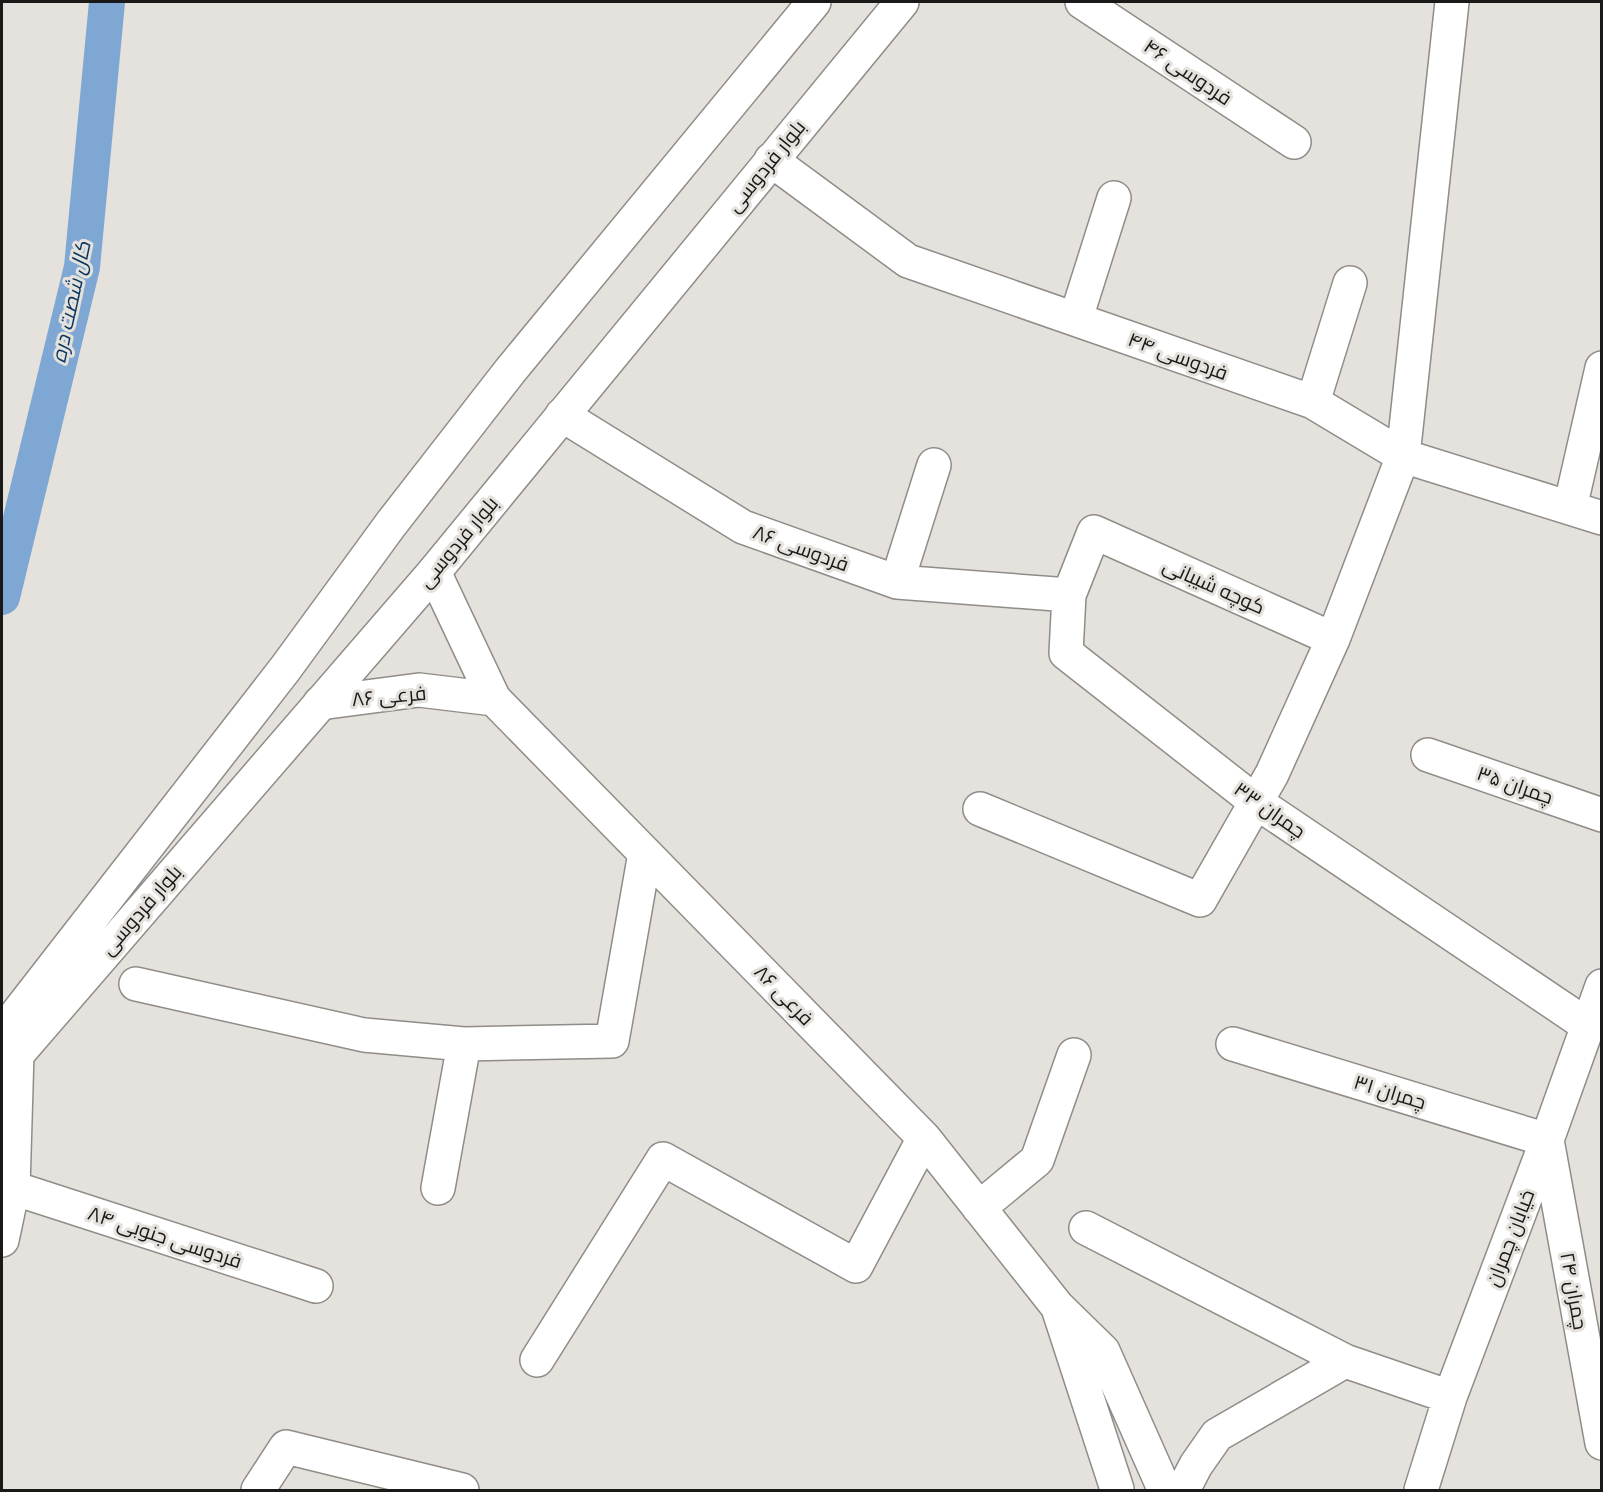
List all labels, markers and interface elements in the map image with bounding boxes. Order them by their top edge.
street label: فردوسی ۴۶ [1139,33,1237,111]
street label: بلوار فردوسی [721,114,811,218]
water label: کال شصت دره [44,239,97,365]
street label: فردوسی ۴۴ [1124,326,1232,386]
street label: بلوار فردوسی [412,491,504,593]
street label: فردوسی ۸۶ [750,519,852,577]
street label: کوچه شیبانی [1159,552,1269,620]
street label: فرعی ۸۶ [351,680,427,712]
street label: چمران ۳۵ [1473,760,1557,810]
street label: چمران ۳۳ [1229,776,1311,844]
street label: بلوار فردوسی [95,859,187,961]
street label: فرعی ۸۶ [749,959,819,1031]
street label: چمران ۳۱ [1351,1069,1429,1115]
street label: خیابان چمران [1480,1186,1540,1290]
street label: فردوسی جنوبی ۸۴ [85,1200,245,1274]
street label: چمران ۲۴ [1554,1250,1594,1332]

